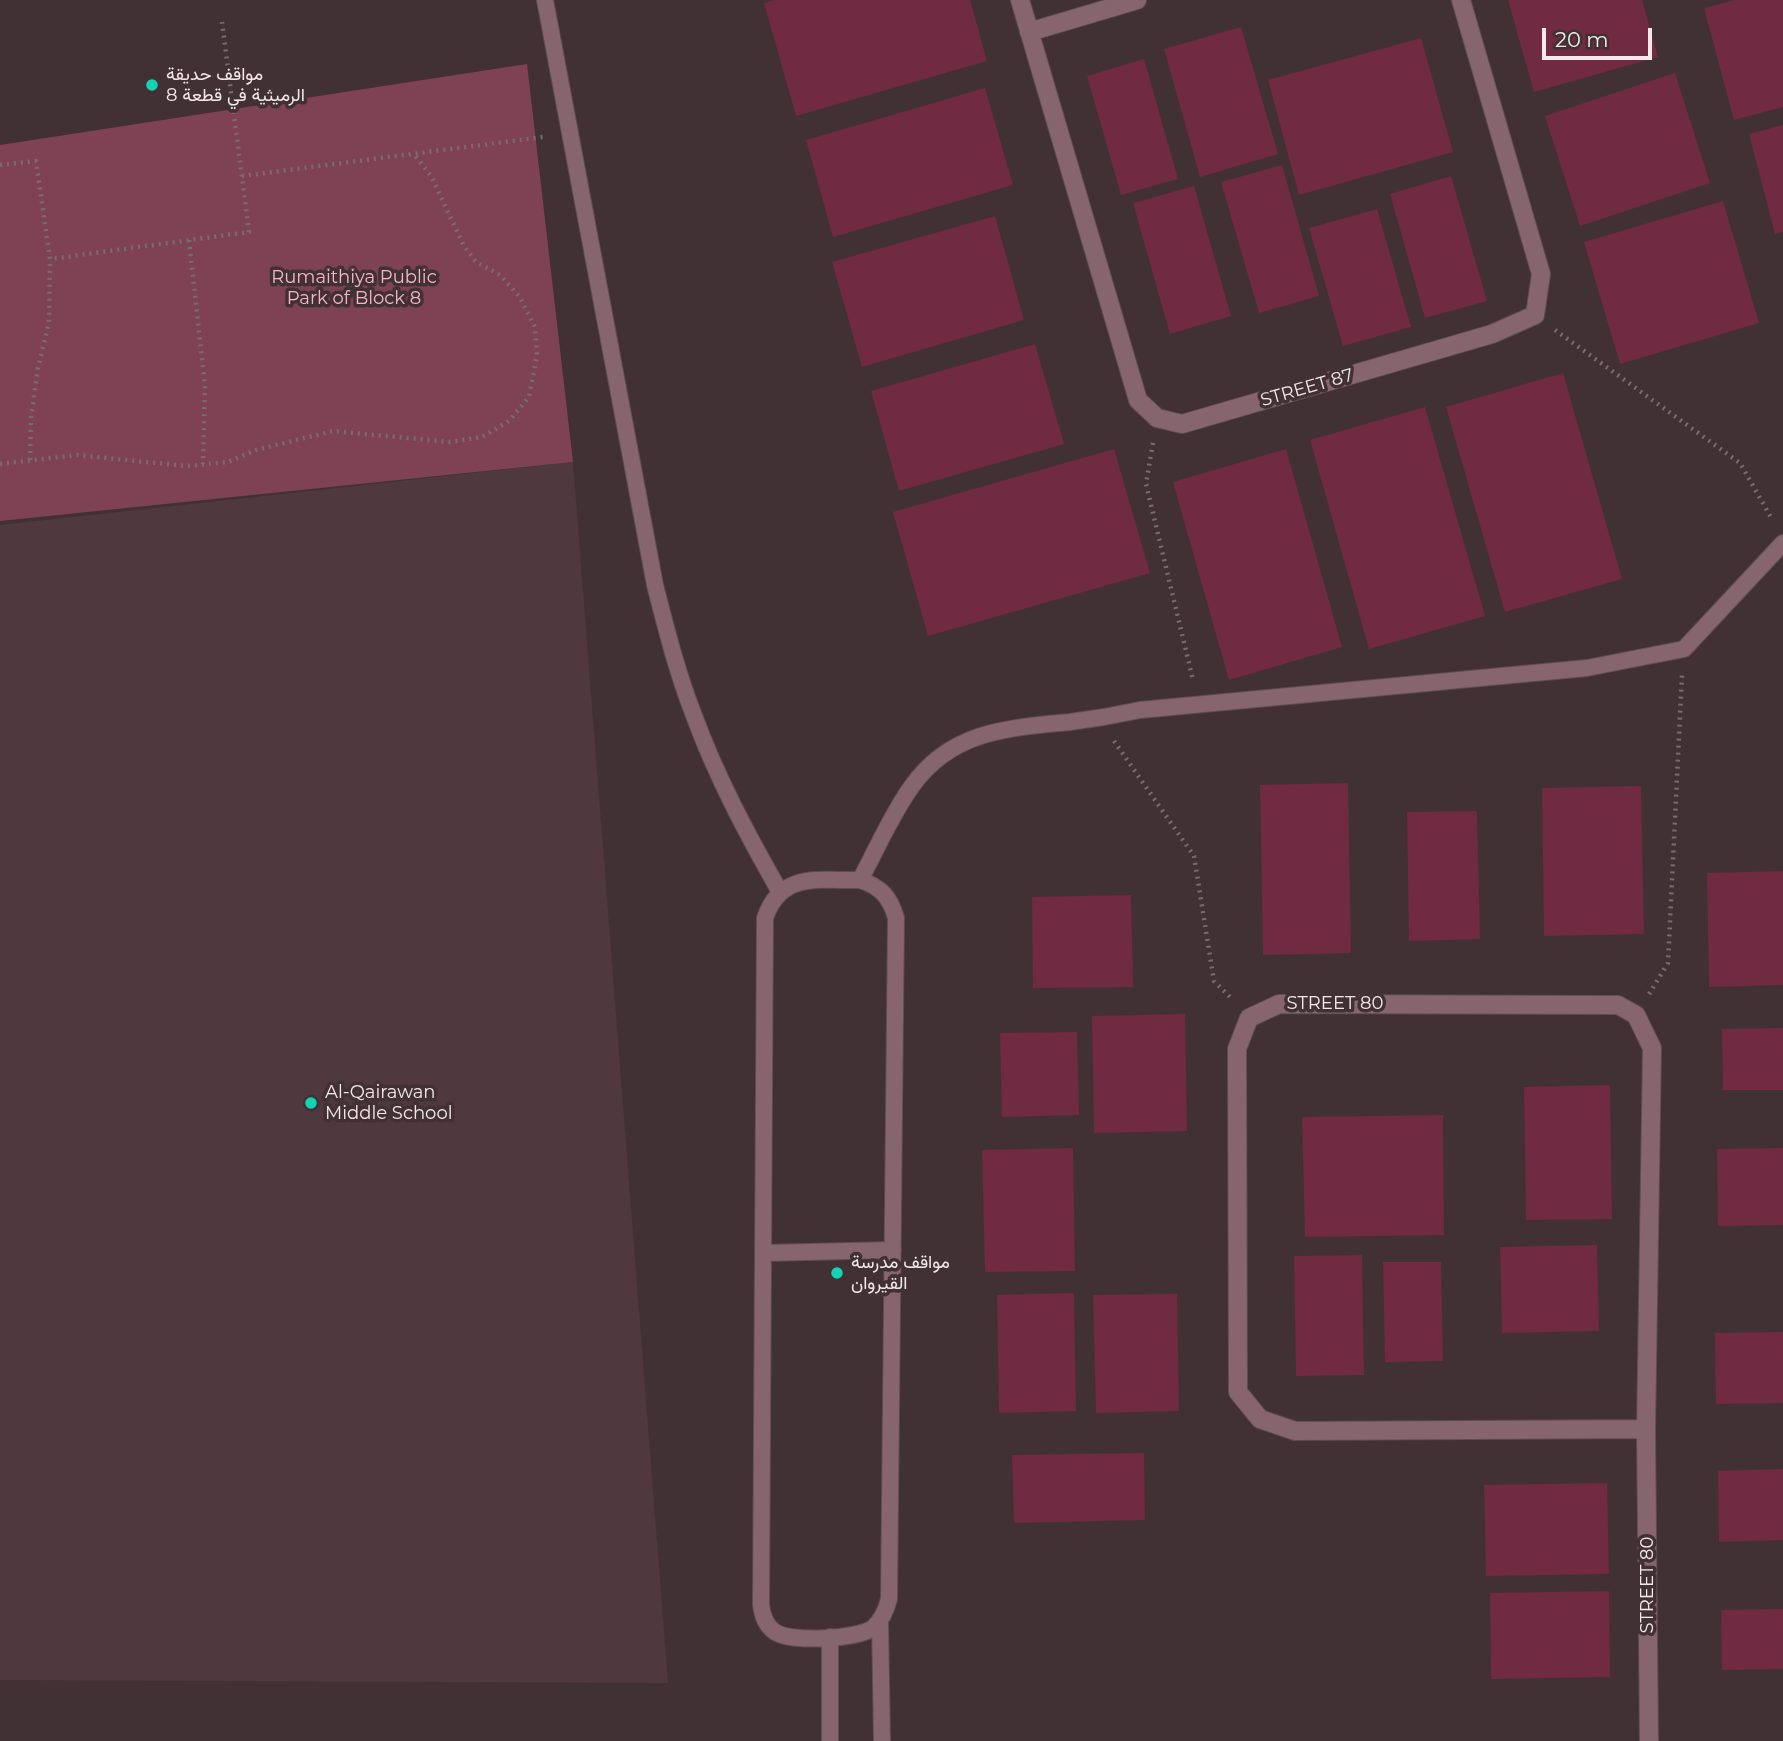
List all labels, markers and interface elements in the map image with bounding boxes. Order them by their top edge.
scale bar [1545,14,1655,58]
text: 20 m [1555,27,1609,52]
place label: مواقف حديقة الرميثية في قطعة 8 [166,64,305,106]
marker: مواقف حديقة الرميثية في قطعة 8 [144,77,160,93]
park label: Rumaithiya Public Park of Block 8 [271,267,437,310]
street label: STREET 87 [1258,364,1356,412]
street label: STREET 80 [1287,993,1383,1015]
place label: Al-Qairawan Middle School [325,1082,453,1124]
marker: Al-Qairawan Middle School [303,1095,319,1111]
place label: مواقف مدرسة القيروان [851,1252,950,1294]
marker: مواقف مدرسة القيروان [829,1265,845,1281]
street label: STREET 80 [1637,1537,1659,1633]

